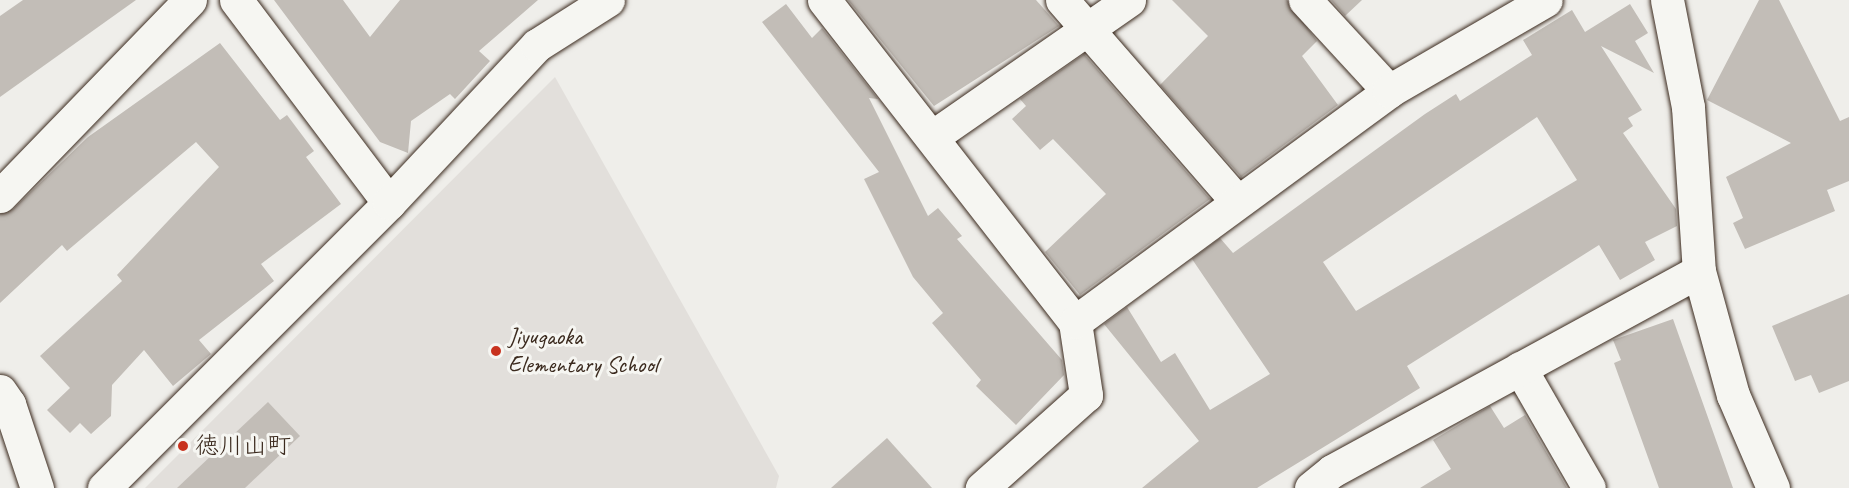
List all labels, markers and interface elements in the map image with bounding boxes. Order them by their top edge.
place label: Jiyugaoka Elementary School [508,323,658,379]
marker: Jiyugaoka Elementary School [489,344,503,358]
place label: 徳川山町 [195,432,291,460]
marker: 徳川山町 [176,439,190,453]

